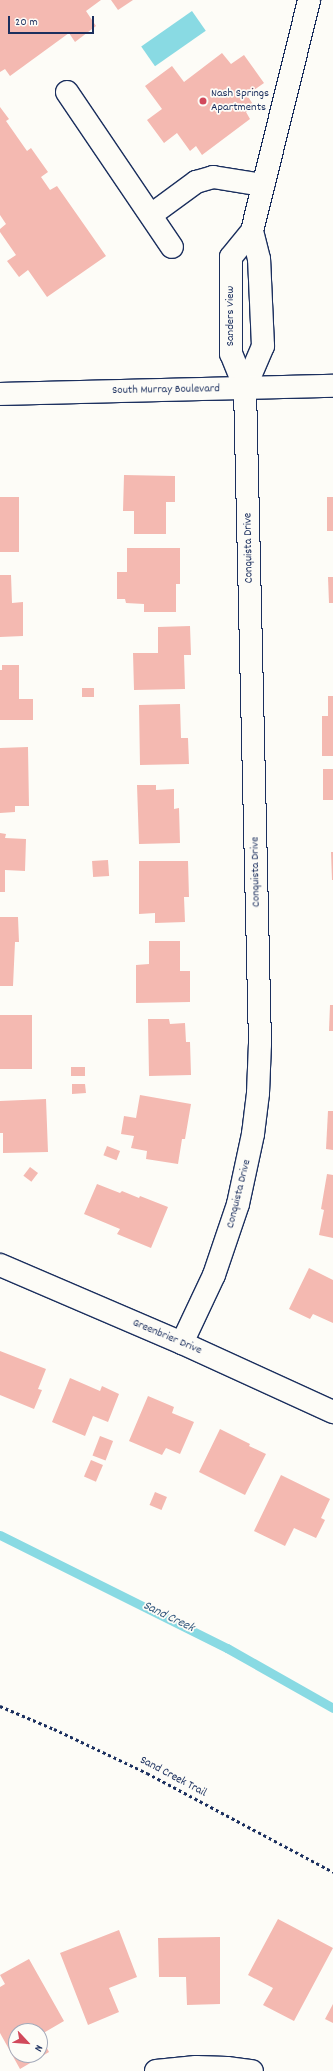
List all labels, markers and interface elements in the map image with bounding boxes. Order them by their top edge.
scale bar [10,8,96,34]
text: 20 m [15,14,38,31]
place label: Nash Springs Apartments [211,87,269,115]
marker: Nash Springs Apartments [198,96,208,106]
street label: Sanders View [224,286,238,346]
street label: South Murray Boulevard [112,382,220,398]
street label: Conquista Drive [241,513,257,583]
street label: Conquista Drive [248,837,264,907]
street label: Conquista Drive [223,1158,255,1230]
street label: Greenbrier Drive [130,1316,204,1358]
water label: Sand Creek [140,1599,196,1637]
street label: Sand Creek Trail [137,1753,209,1801]
north arrow [8,2023,48,2063]
text: N [30,2042,46,2054]

